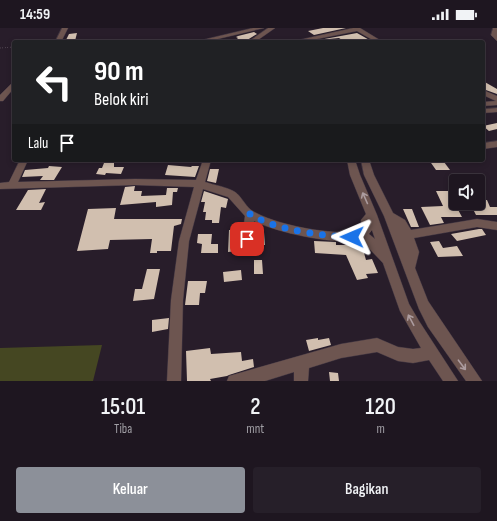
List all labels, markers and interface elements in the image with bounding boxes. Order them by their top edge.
text: 14:59 [20,5,50,24]
text: 90 m [94,55,144,88]
icon: left [28,56,80,108]
text: Belok kiri [94,89,149,110]
icon: arrive [56,132,78,154]
text: Lalu [28,134,48,153]
map controls [449,174,485,210]
button: sound [449,174,485,210]
one-way arrow [361,193,368,205]
position arrow [331,216,373,258]
pin [230,222,264,256]
icon: arrive [236,228,258,250]
one-way arrow [407,314,414,326]
one-way arrow [458,359,467,370]
text: 15:01 [101,392,145,421]
text: 2 [250,392,260,421]
text: 120 [365,392,396,421]
text: Tiba [114,421,132,437]
text: mnt [246,421,264,437]
text: m [376,421,385,437]
button: Keluar [16,467,245,513]
button: Bagikan [253,467,481,513]

